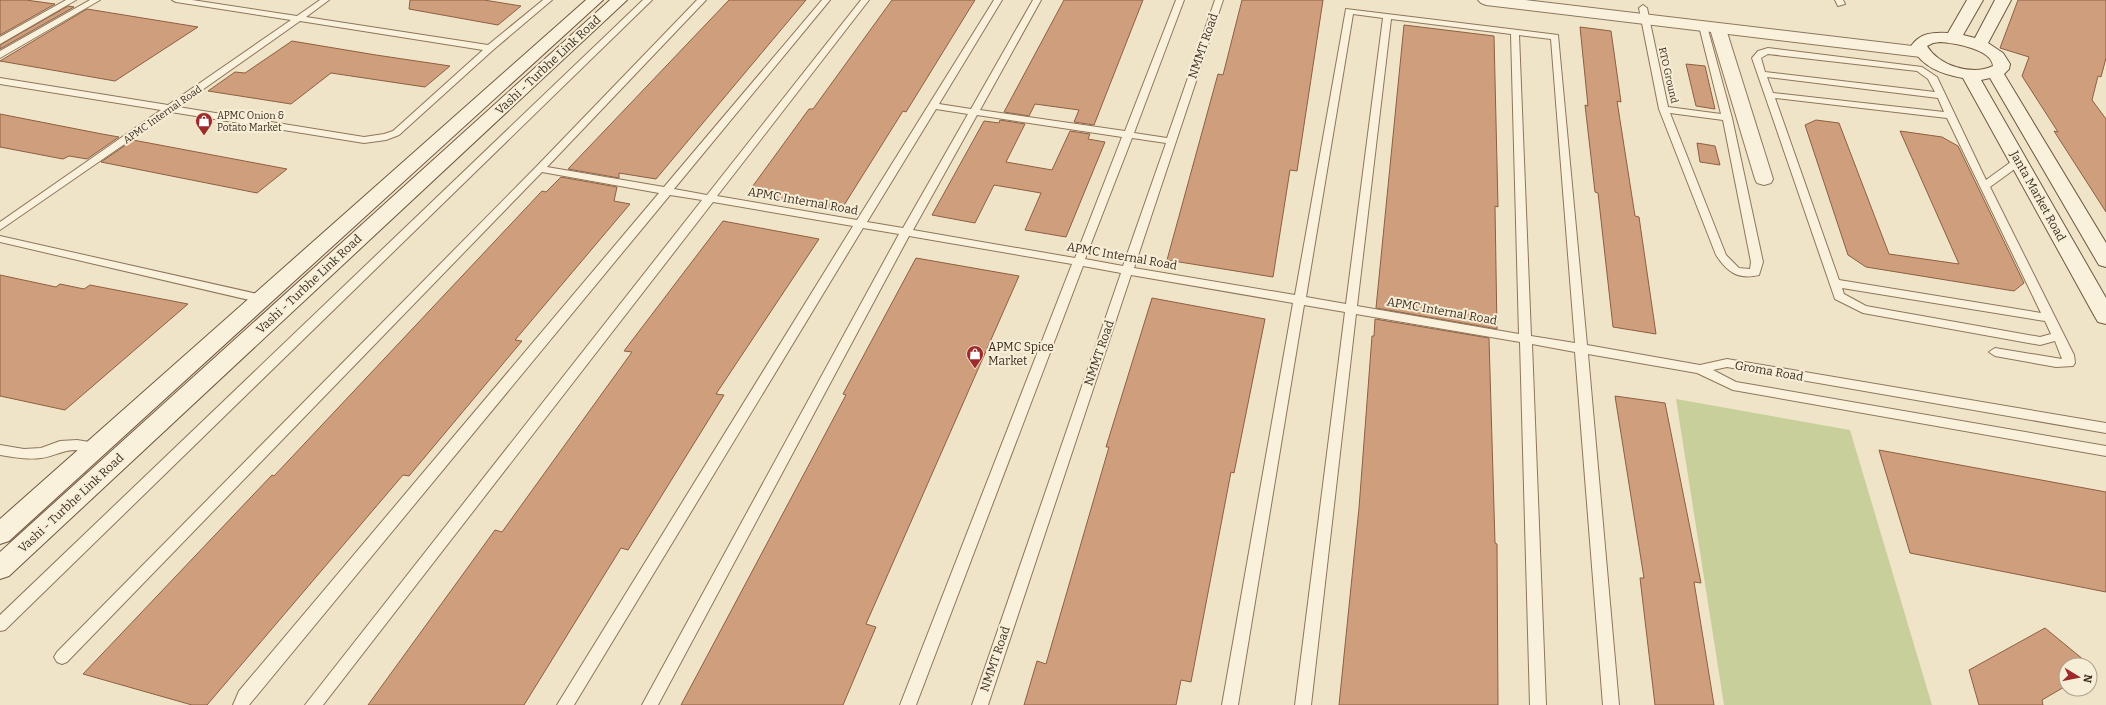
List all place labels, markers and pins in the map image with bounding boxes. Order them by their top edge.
place label: APMC Onion & Potato Market [217,110,285,134]
shop icon: APMC Onion & Potato Market [194,111,214,136]
place label: APMC Spice Market [988,340,1054,368]
shop icon: APMC Spice Market [965,344,985,369]

